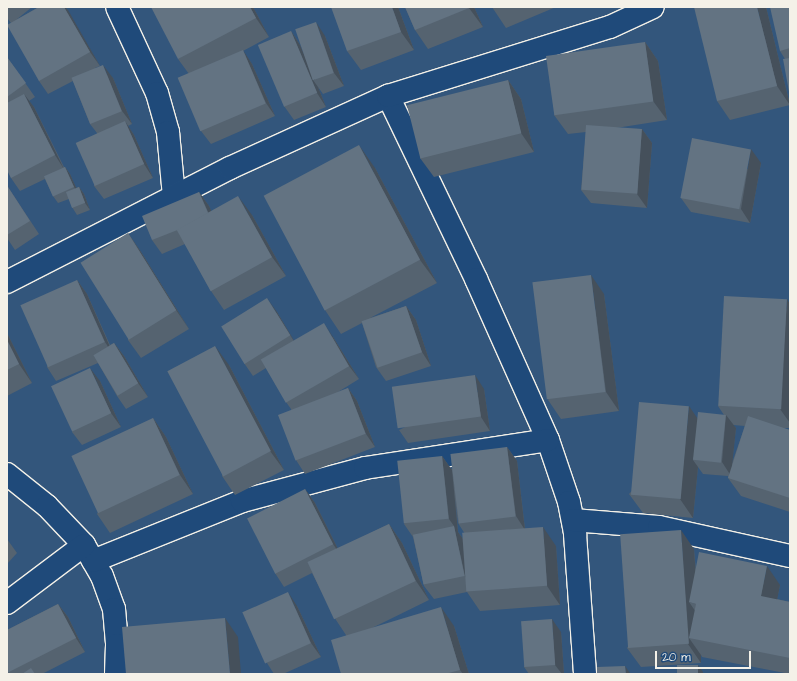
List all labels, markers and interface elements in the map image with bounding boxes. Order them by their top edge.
scale bar [657,643,753,669]
text: 20 m [662,649,691,666]

